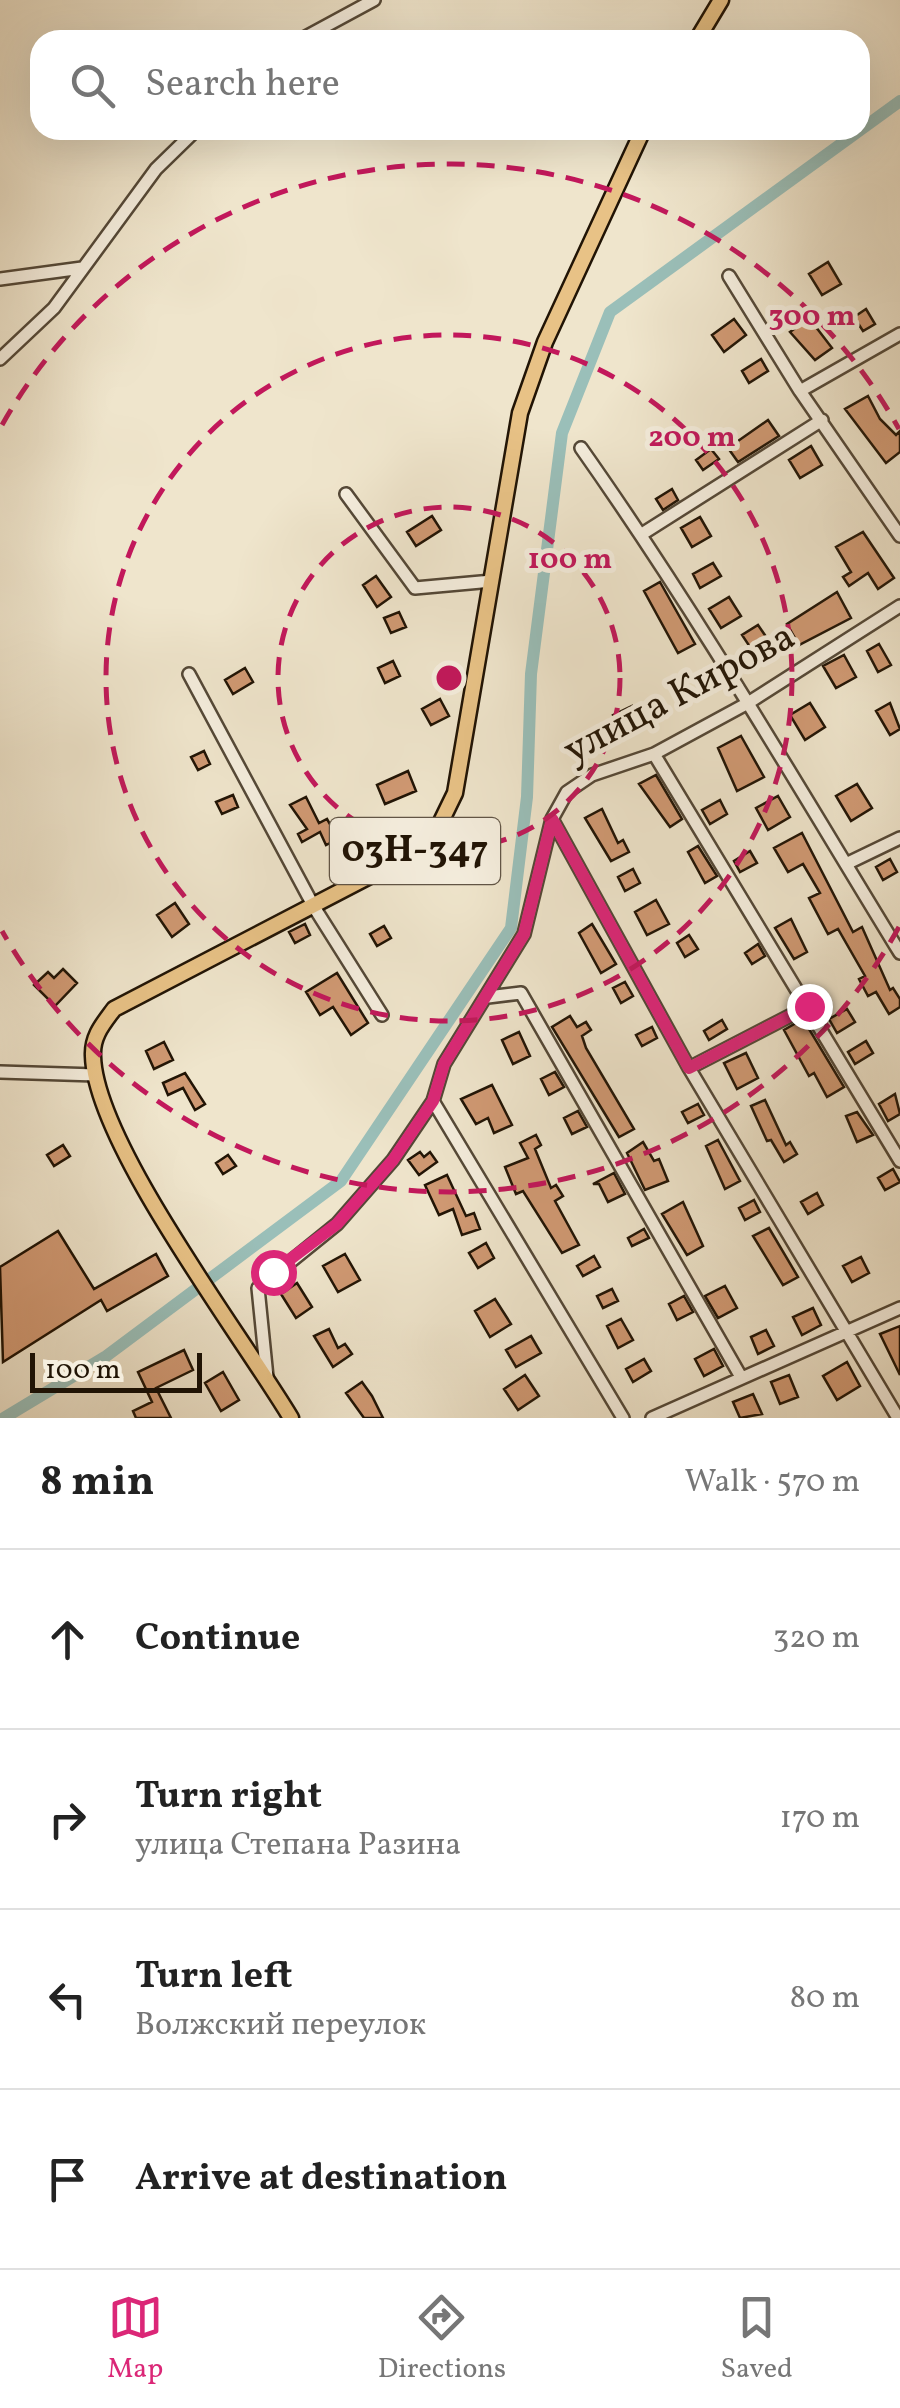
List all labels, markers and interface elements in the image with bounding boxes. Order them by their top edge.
search box [30,30,870,140]
icon: search [65,58,120,113]
text: Search here [145,59,340,112]
text: 300 m [768,296,856,338]
text: 200 m [648,417,736,459]
text: 100 m [528,539,612,581]
street label: улица Кирова [554,610,806,780]
centre of rings [431,660,467,696]
road number: 03Н-347 [330,818,500,884]
route end [787,984,833,1030]
route start [251,1250,297,1296]
scale bar [30,1348,202,1392]
text: 100 m [45,1351,120,1390]
text: 8 min [40,1454,154,1513]
text: Walk · 570 m [685,1461,860,1505]
icon: ahead [40,1612,95,1667]
text: Continue [135,1613,300,1666]
text: 320 m [773,1617,860,1661]
text: Turn right [135,1771,322,1824]
icon: right [40,1792,95,1847]
text: 170 m [779,1797,860,1841]
text: улица Степана Разина [135,1824,461,1868]
text: Turn left [135,1951,292,2004]
icon: left [40,1972,95,2027]
text: 80 m [790,1977,860,2021]
text: Волжский переулок [135,2004,426,2048]
icon: arrive [40,2152,95,2207]
text: Arrive at destination [135,2153,508,2206]
tab: Map [107,2290,163,2389]
tab: Directions [378,2290,506,2389]
tab: Saved [721,2290,793,2389]

